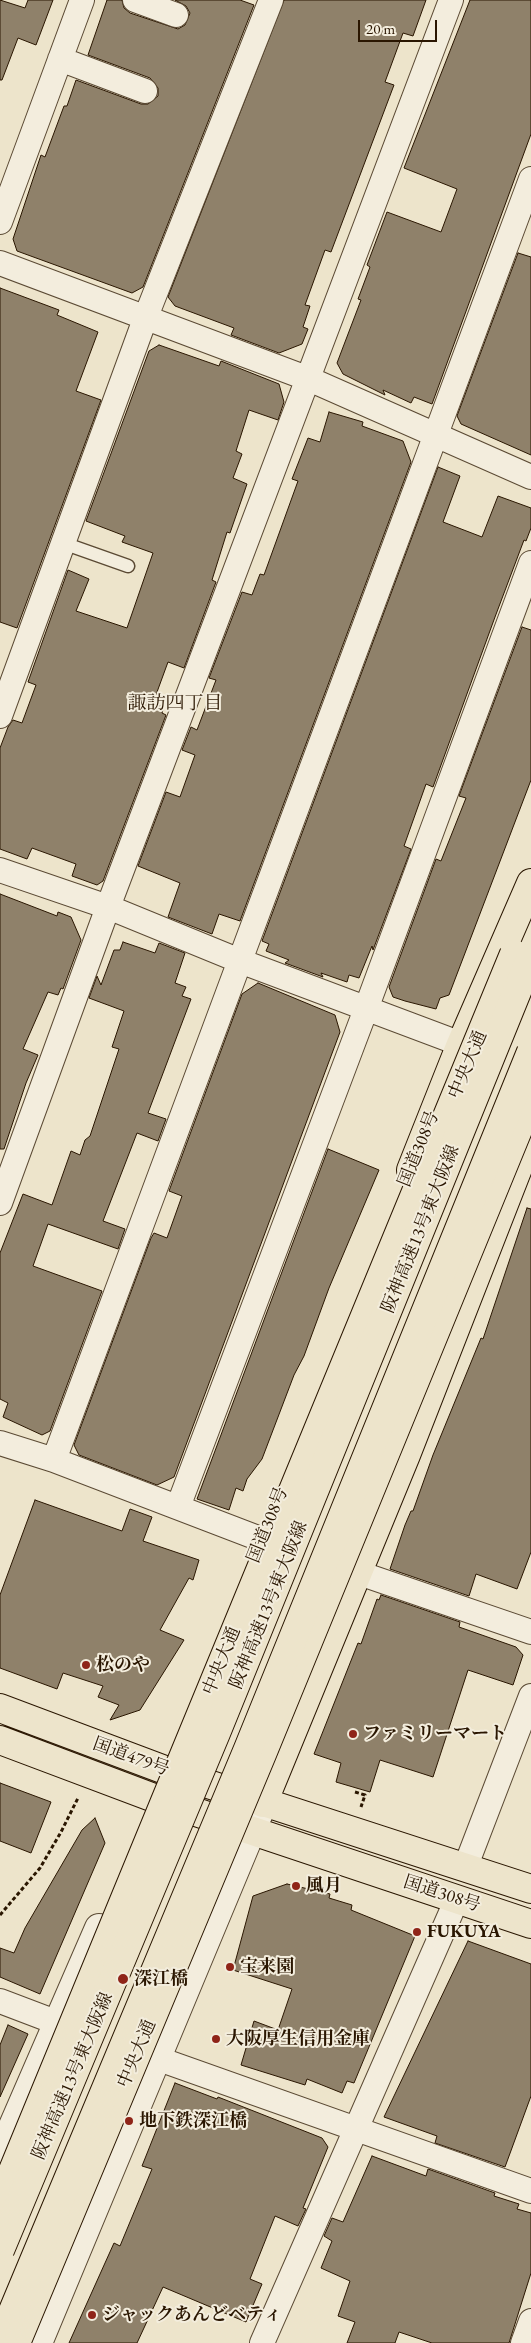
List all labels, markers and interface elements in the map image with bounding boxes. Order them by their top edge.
scale bar [361,10,440,42]
text: 20 m [366,19,395,38]
district label: 諏訪四丁目 [128,693,222,715]
street label: 中央大通 [444,1028,492,1102]
street label: 国道308号 [394,1108,444,1190]
street label: 阪神高速13号東大阪線 [377,1142,465,1316]
street label: 国道308号 [243,1484,293,1566]
street label: 阪神高速13号東大阪線 [225,1518,313,1692]
street label: 中央大通 [199,1624,245,1698]
place label: 松のや [96,1654,150,1676]
marker: 松のや [80,1659,92,1671]
place label: ファミリーマート [363,1723,507,1745]
marker: ファミリーマート [347,1728,359,1740]
street label: 国道479号 [90,1733,172,1781]
street label: 国道308号 [401,1871,483,1917]
place label: 風月 [306,1875,342,1897]
marker: 風月 [290,1880,302,1892]
place label: FUKUYA [427,1921,501,1943]
marker: FUKUYA [411,1926,423,1938]
place label: 宝来園 [240,1956,294,1978]
marker: 宝来園 [224,1961,236,1973]
place label: 深江橋 [134,1968,188,1990]
marker: 深江橋 [116,1972,130,1986]
street label: 阪神高速13号東大阪線 [28,1989,118,2163]
street label: 中央大通 [113,2017,161,2091]
place label: 大阪厚生信用金庫 [226,2028,370,2050]
marker: 大阪厚生信用金庫 [210,2033,222,2045]
place label: 地下鉄深江橋 [139,2110,247,2132]
marker: 地下鉄深江橋 [123,2115,135,2127]
place label: ジャックあんどベティ [102,2304,282,2326]
marker: ジャックあんどベティ [86,2309,98,2321]

